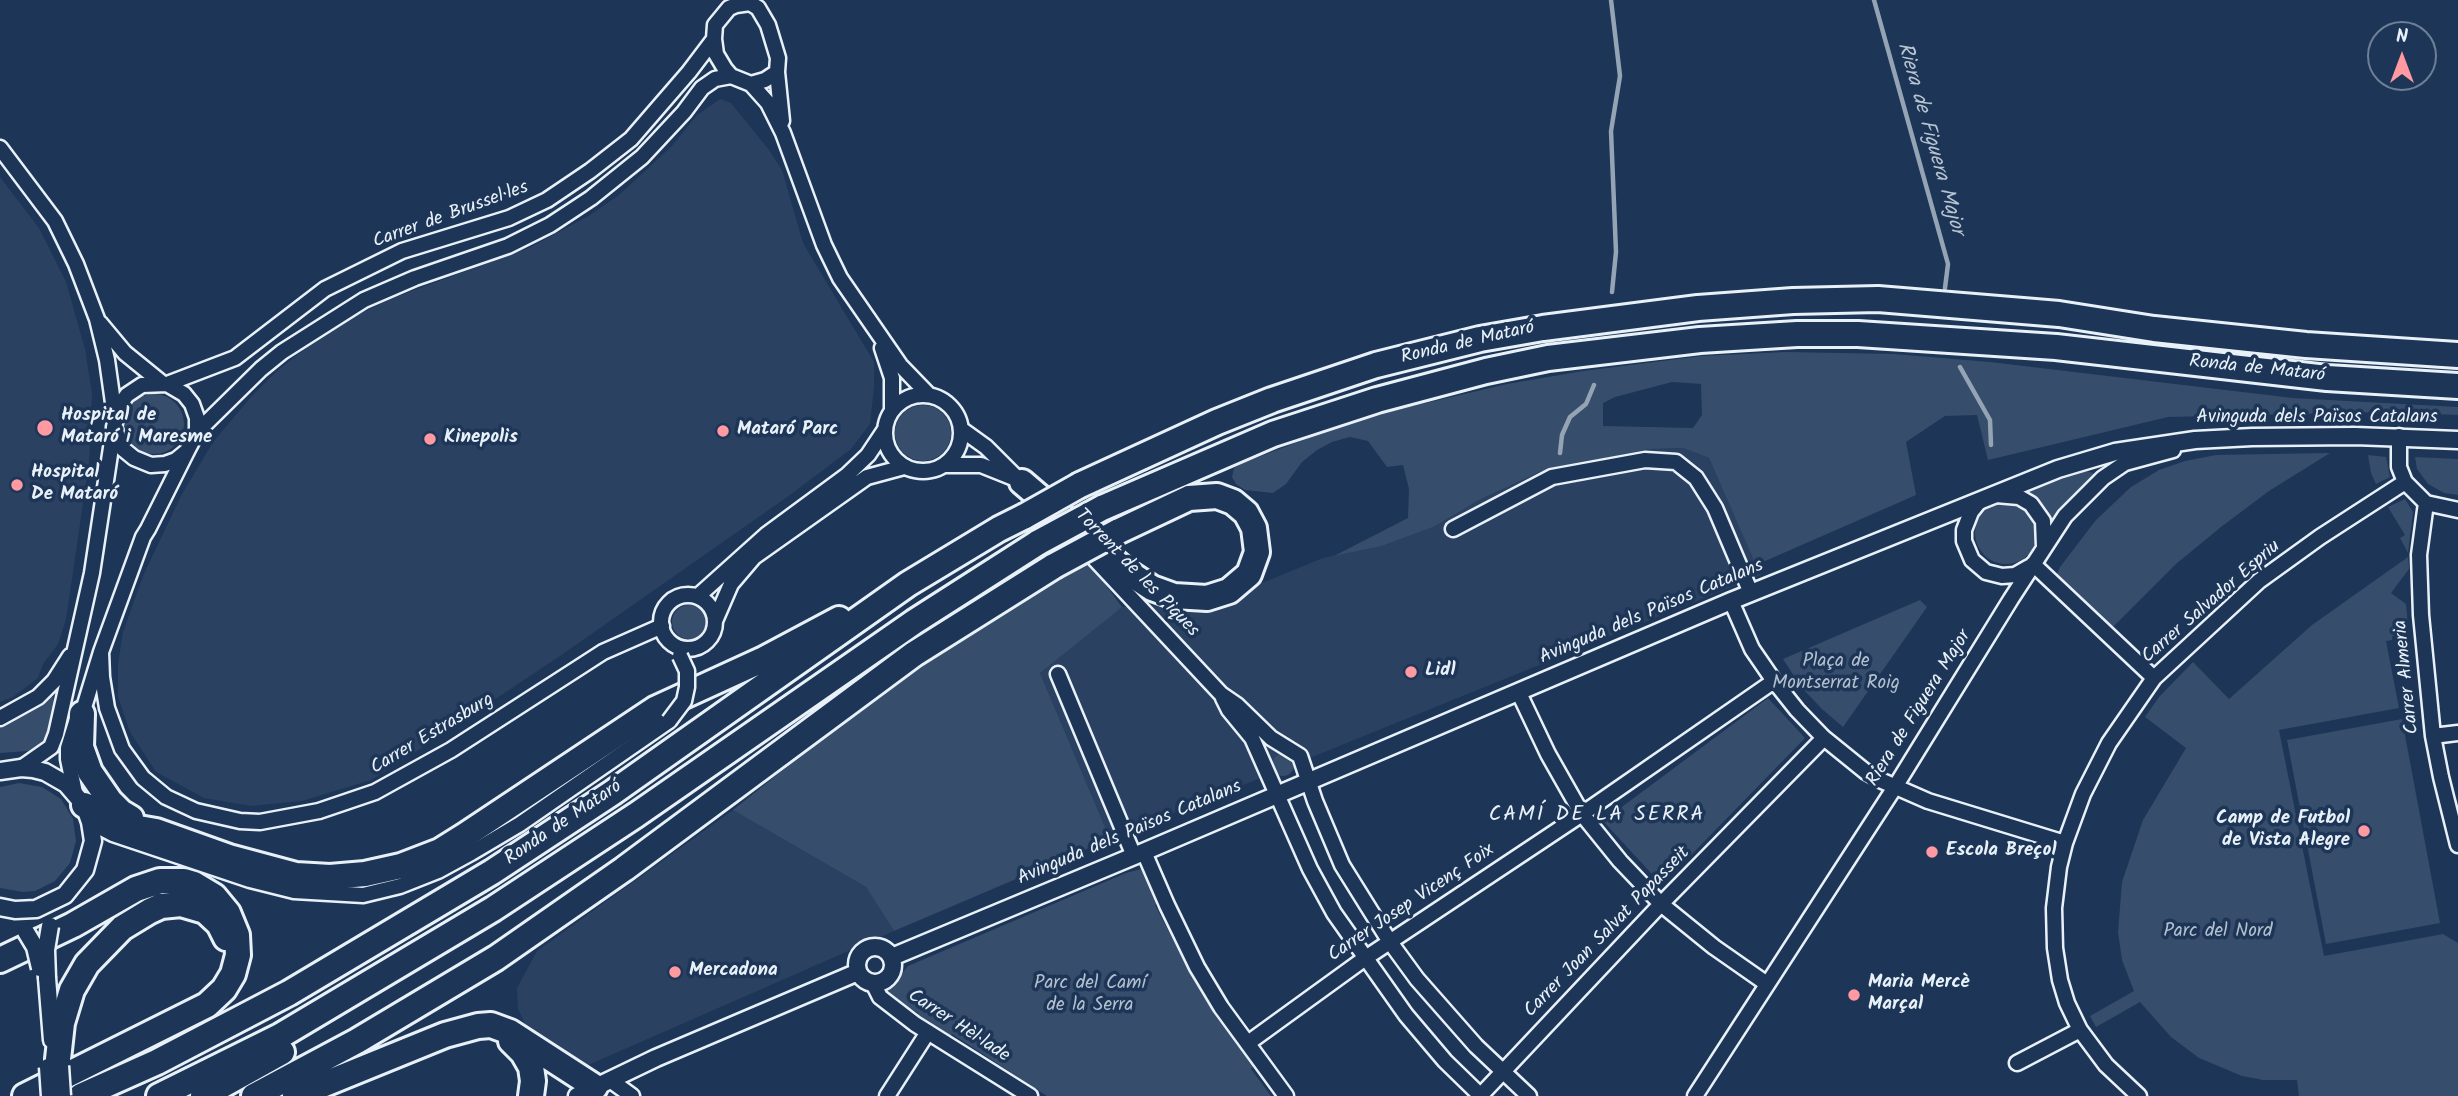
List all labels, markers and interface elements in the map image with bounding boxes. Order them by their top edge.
north arrow [2367,21,2437,91]
text: N [2396,22,2408,52]
water label: Riera de Figuera Major [1889,40,1969,238]
street label: Carrer de Brussel·les [370,177,532,255]
street label: Ronda de Mataró [1399,318,1537,370]
street label: Ronda de Mataró [2188,352,2326,388]
place label: Hospital de Mataró i Maresme [61,406,212,450]
street label: Avinguda dels Països Catalans [2196,408,2438,430]
marker: Hospital de Mataró i Maresme [35,418,55,438]
place label: Mataró Parc [737,420,838,442]
marker: Mataró Parc [715,423,731,439]
place label: Kinepolis [444,428,518,450]
marker: Kinepolis [422,431,438,447]
place label: Hospital De Mataró [31,463,118,507]
marker: Hospital De Mataró [9,477,25,493]
street label: Torrent de les Piques [1069,505,1203,643]
street label: Carrer Salvador Espriu [2138,537,2286,669]
street label: Avinguda dels Països Catalans [1536,555,1768,671]
street label: Carrer Almeria [2391,619,2425,735]
street label: Riera de Figuera Major [1863,627,1977,791]
park label: Plaça de Montserrat Roig [1772,652,1900,696]
place label: Lidl [1425,661,1456,683]
marker: Lidl [1403,664,1419,680]
street label: Carrer Estrasburg [367,689,499,781]
street label: Ronda de Mataró [501,776,627,872]
street label: Avinguda dels Països Catalans [1014,776,1246,892]
district label: CAMÍ DE LA SERRA [1491,803,1703,829]
place label: Camp de Futbol de Vista Alegre [2216,809,2350,853]
marker: Camp de Futbol de Vista Alegre [2356,823,2372,839]
street label: Carrer Josep Vicenç Foix [1325,840,1499,968]
place label: Escola Breçol [1946,841,2056,863]
street label: Carrer Joan Salvat Papasseit [1520,843,1696,1023]
marker: Escola Breçol [1924,844,1940,860]
park label: Parc del Nord [2163,922,2273,944]
place label: Mercadona [689,961,778,983]
marker: Mercadona [667,964,683,980]
place label: Maria Mercè Marçal [1868,973,1969,1017]
park label: Parc del Camí de la Serra [1034,974,1146,1018]
street label: Carrer Hèl·lade [903,986,1013,1068]
marker: Maria Mercè Marçal [1846,987,1862,1003]

